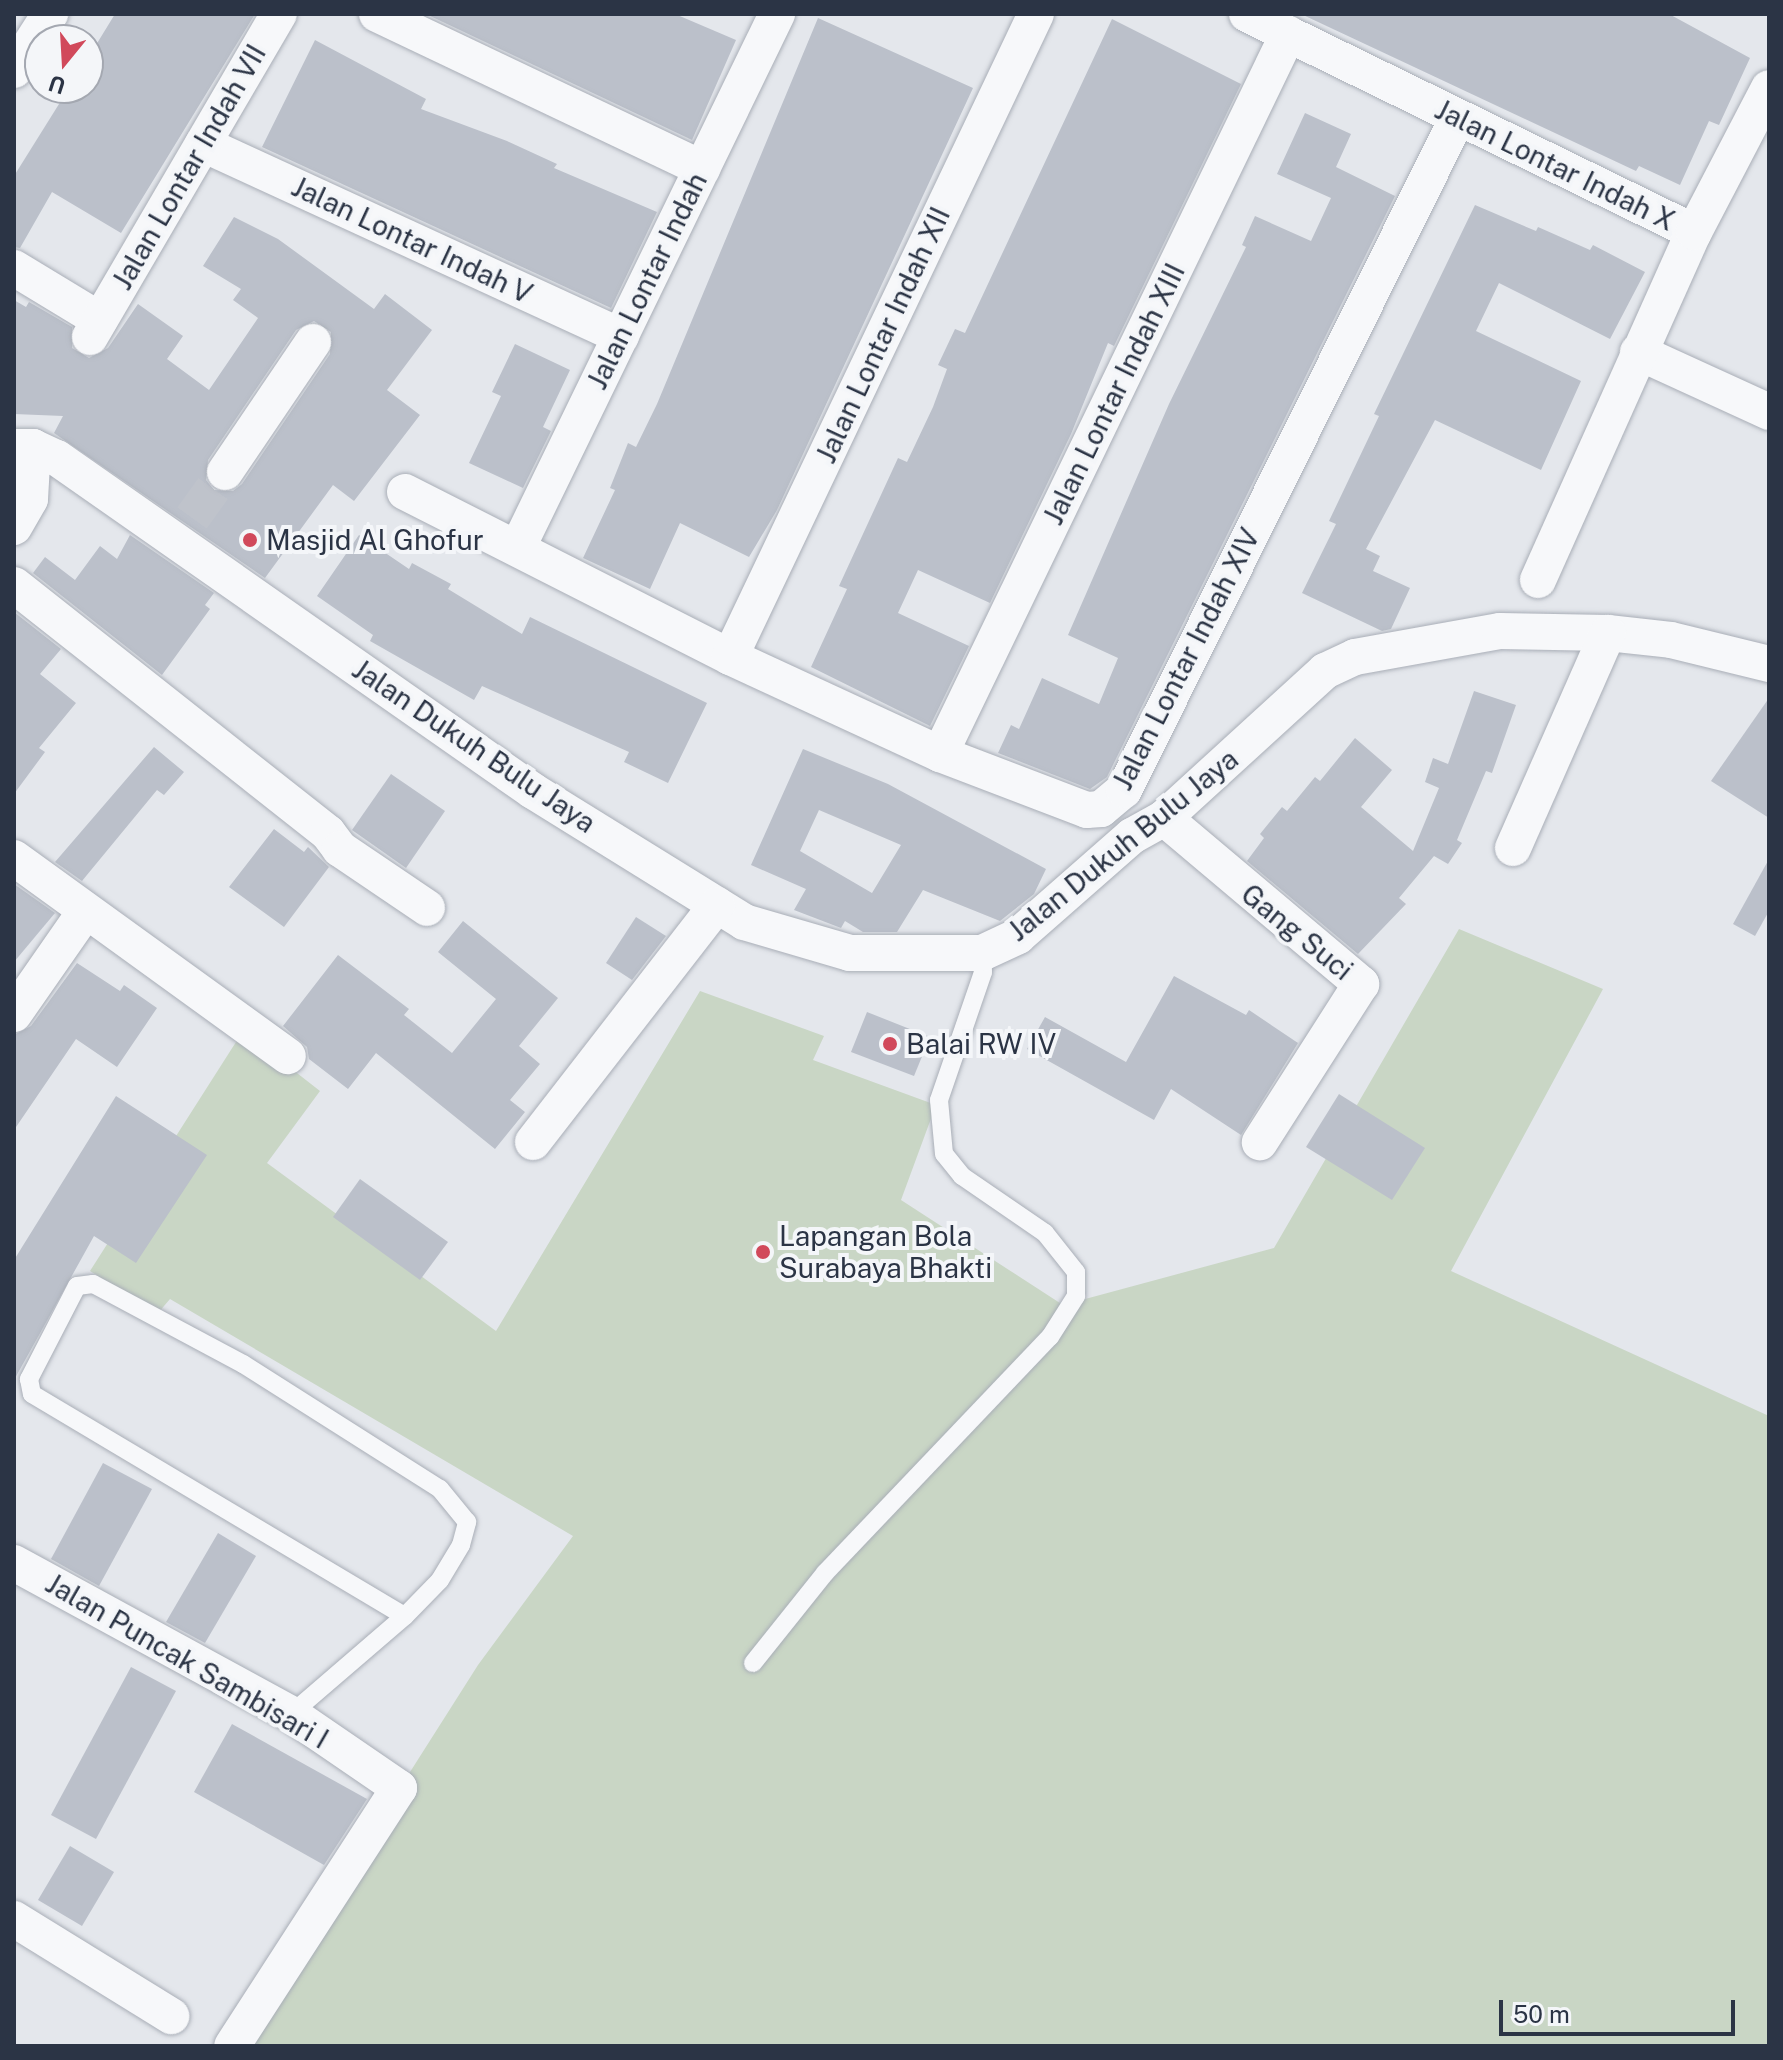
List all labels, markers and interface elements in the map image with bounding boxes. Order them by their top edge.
north arrow [24,24,104,104]
street label: Jalan Lontar Indah VII [105,38,273,296]
text: U [46,70,69,100]
street label: Jalan Lontar Indah X [1430,92,1680,238]
street label: Jalan Lontar Indah [580,167,714,395]
street label: Jalan Lontar Indah V [286,169,538,311]
street label: Jalan Lontar Indah XII [809,202,957,468]
street label: Jalan Lontar Indah XIII [1036,258,1192,530]
street label: Jalan Lontar Indah XIV [1105,522,1267,796]
place label: Masjid Al Ghofur [266,523,484,557]
marker: Masjid Al Ghofur [241,531,259,549]
street label: Jalan Dukuh Bulu Jaya [346,652,602,840]
street label: Jalan Dukuh Bulu Jaya [1001,742,1245,948]
street label: Gang Suci [1235,877,1359,987]
place label: Balai RW IV [906,1027,1056,1061]
marker: Balai RW IV [881,1035,899,1053]
place label: Lapangan Bola Surabaya Bhakti [779,1219,992,1285]
marker: Lapangan Bola Surabaya Bhakti [754,1243,772,1261]
street label: Jalan Puncak Sambisari I [40,1566,334,1756]
scale bar [1503,1984,1739,2034]
text: 50 m [1513,2000,1570,2028]

